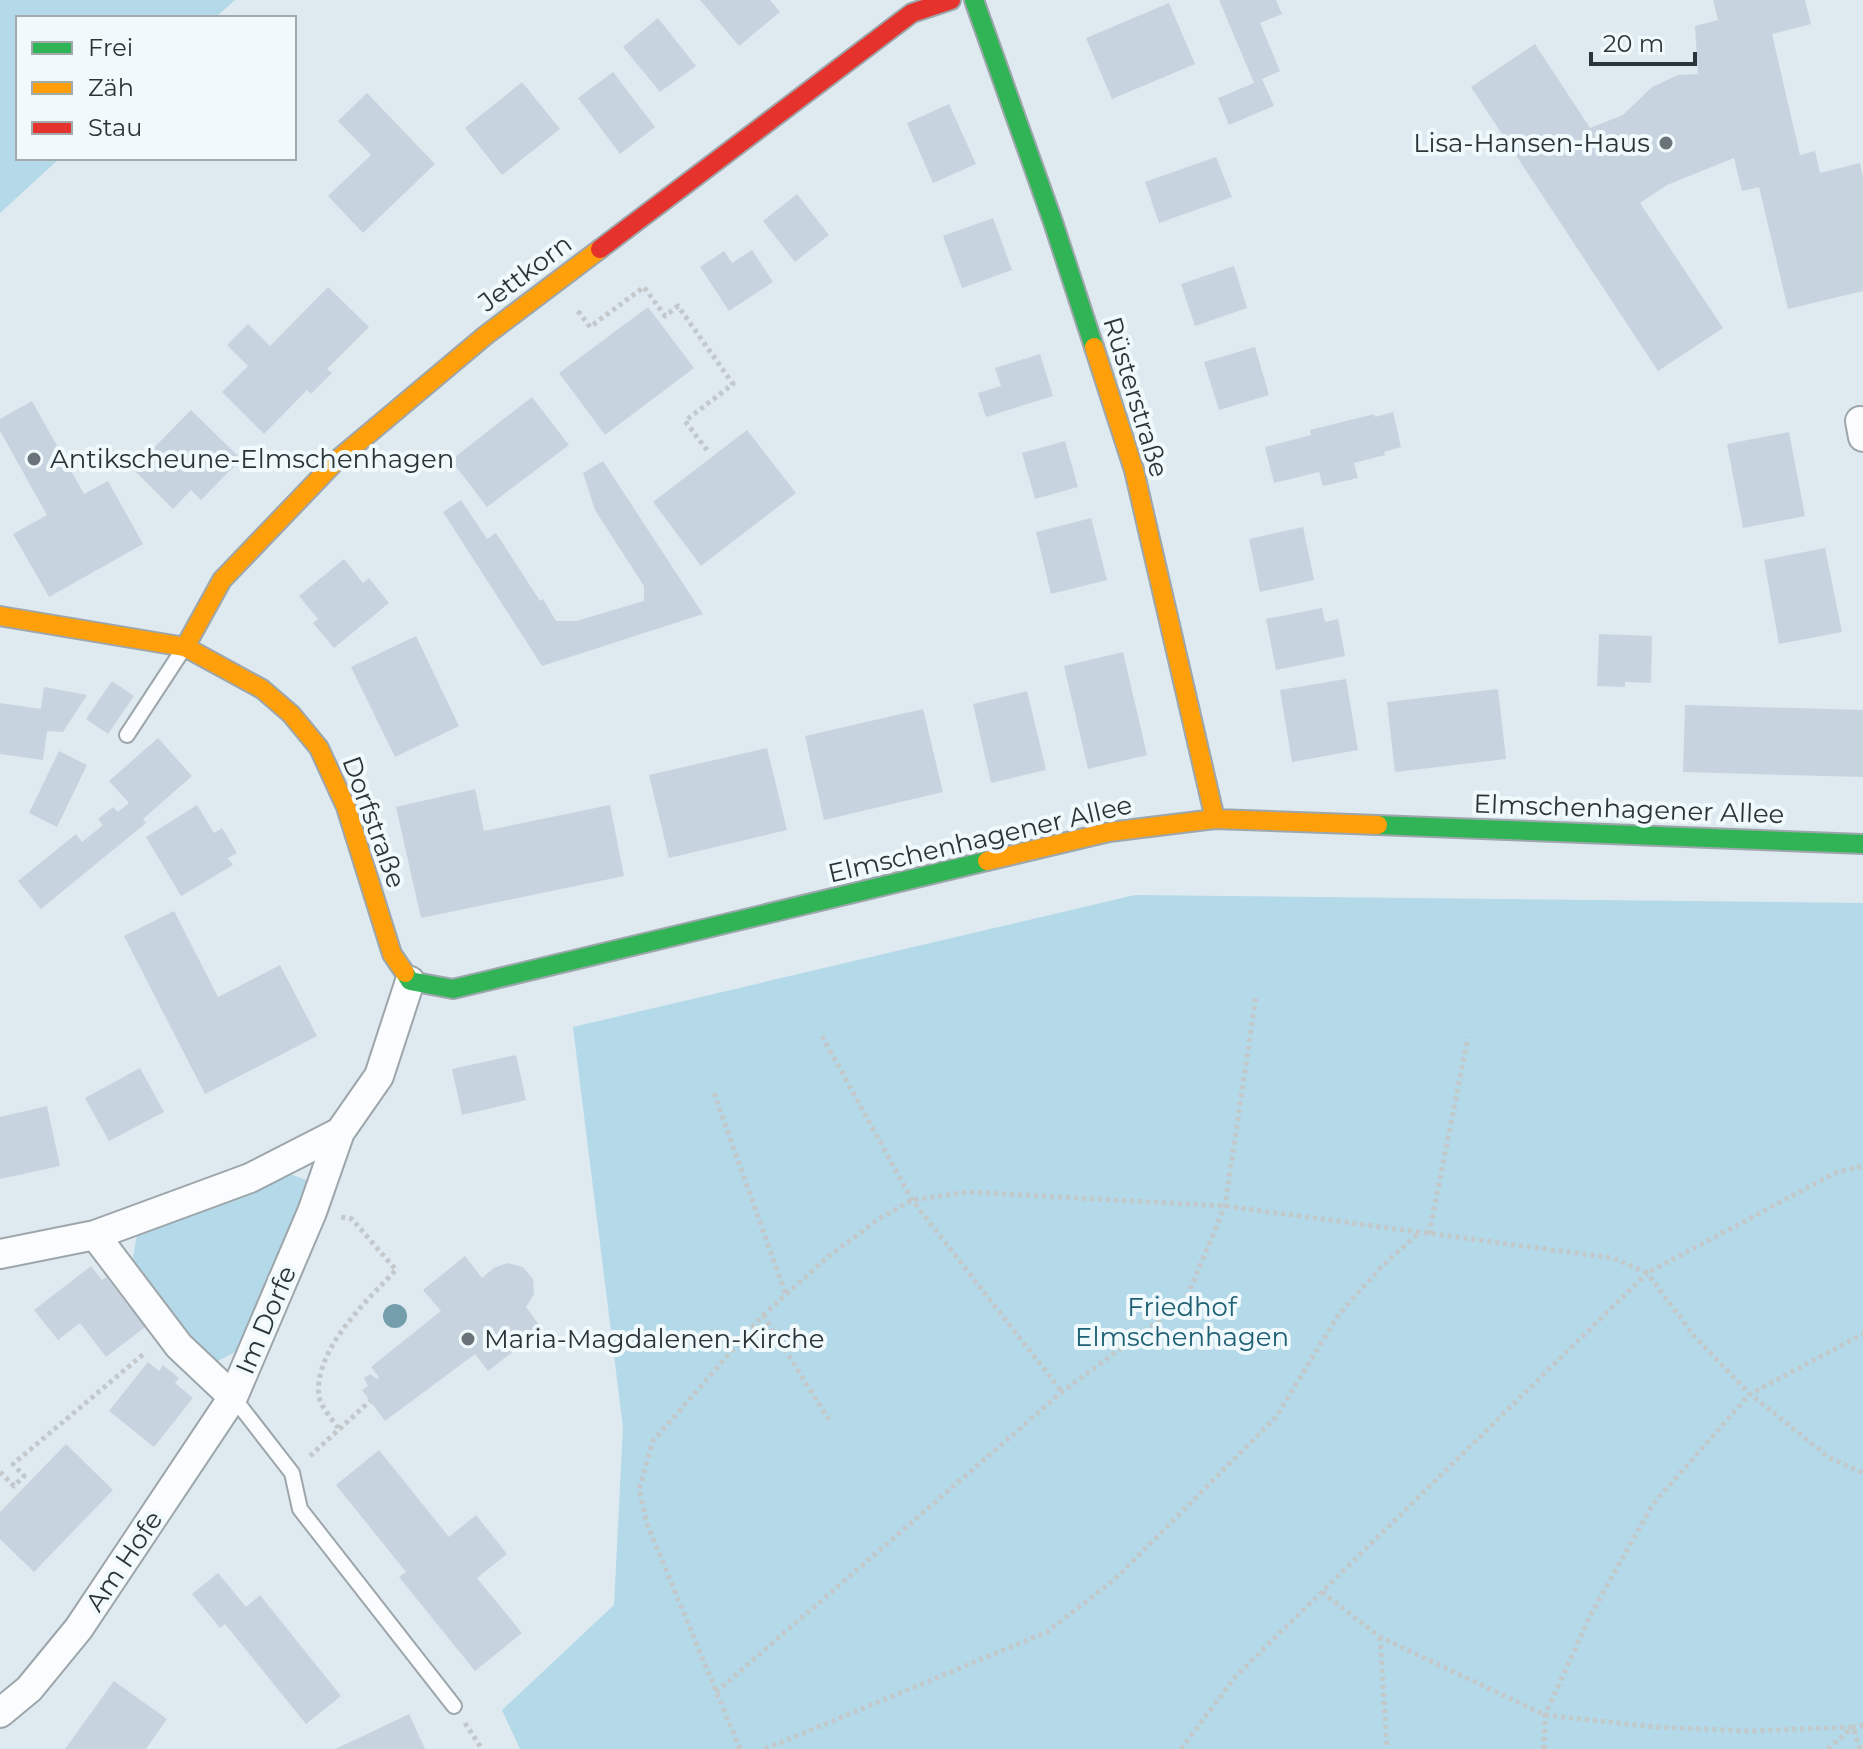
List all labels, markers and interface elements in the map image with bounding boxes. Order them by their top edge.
legend [16,16,296,160]
scale bar [1591,16,1695,66]
text: 20 m [1603,29,1664,58]
text: Frei [88,33,133,62]
text: Zäh [88,73,134,102]
text: Stau [88,113,142,142]
place label: Lisa-Hansen-Haus [1413,127,1650,159]
marker: Lisa-Hansen-Haus [1657,134,1675,152]
street label: Jettkorn [471,228,578,319]
street label: Rüsterstraße [1096,313,1176,481]
place label: Antikscheune-Elmschenhagen [50,443,454,475]
marker: Antikscheune-Elmschenhagen [25,450,43,468]
street label: Dorfstraße [335,752,413,892]
street label: Elmschenhagener Allee [825,788,1135,890]
street label: Elmschenhagener Allee [1473,788,1785,830]
street label: Im Dorfe [229,1261,303,1379]
park label: Friedhof Elmschenhagen [1075,1291,1289,1353]
place label: Maria-Magdalenen-Kirche [484,1323,824,1355]
marker: Maria-Magdalenen-Kirche [459,1330,477,1348]
street label: Am Hofe [79,1504,169,1618]

